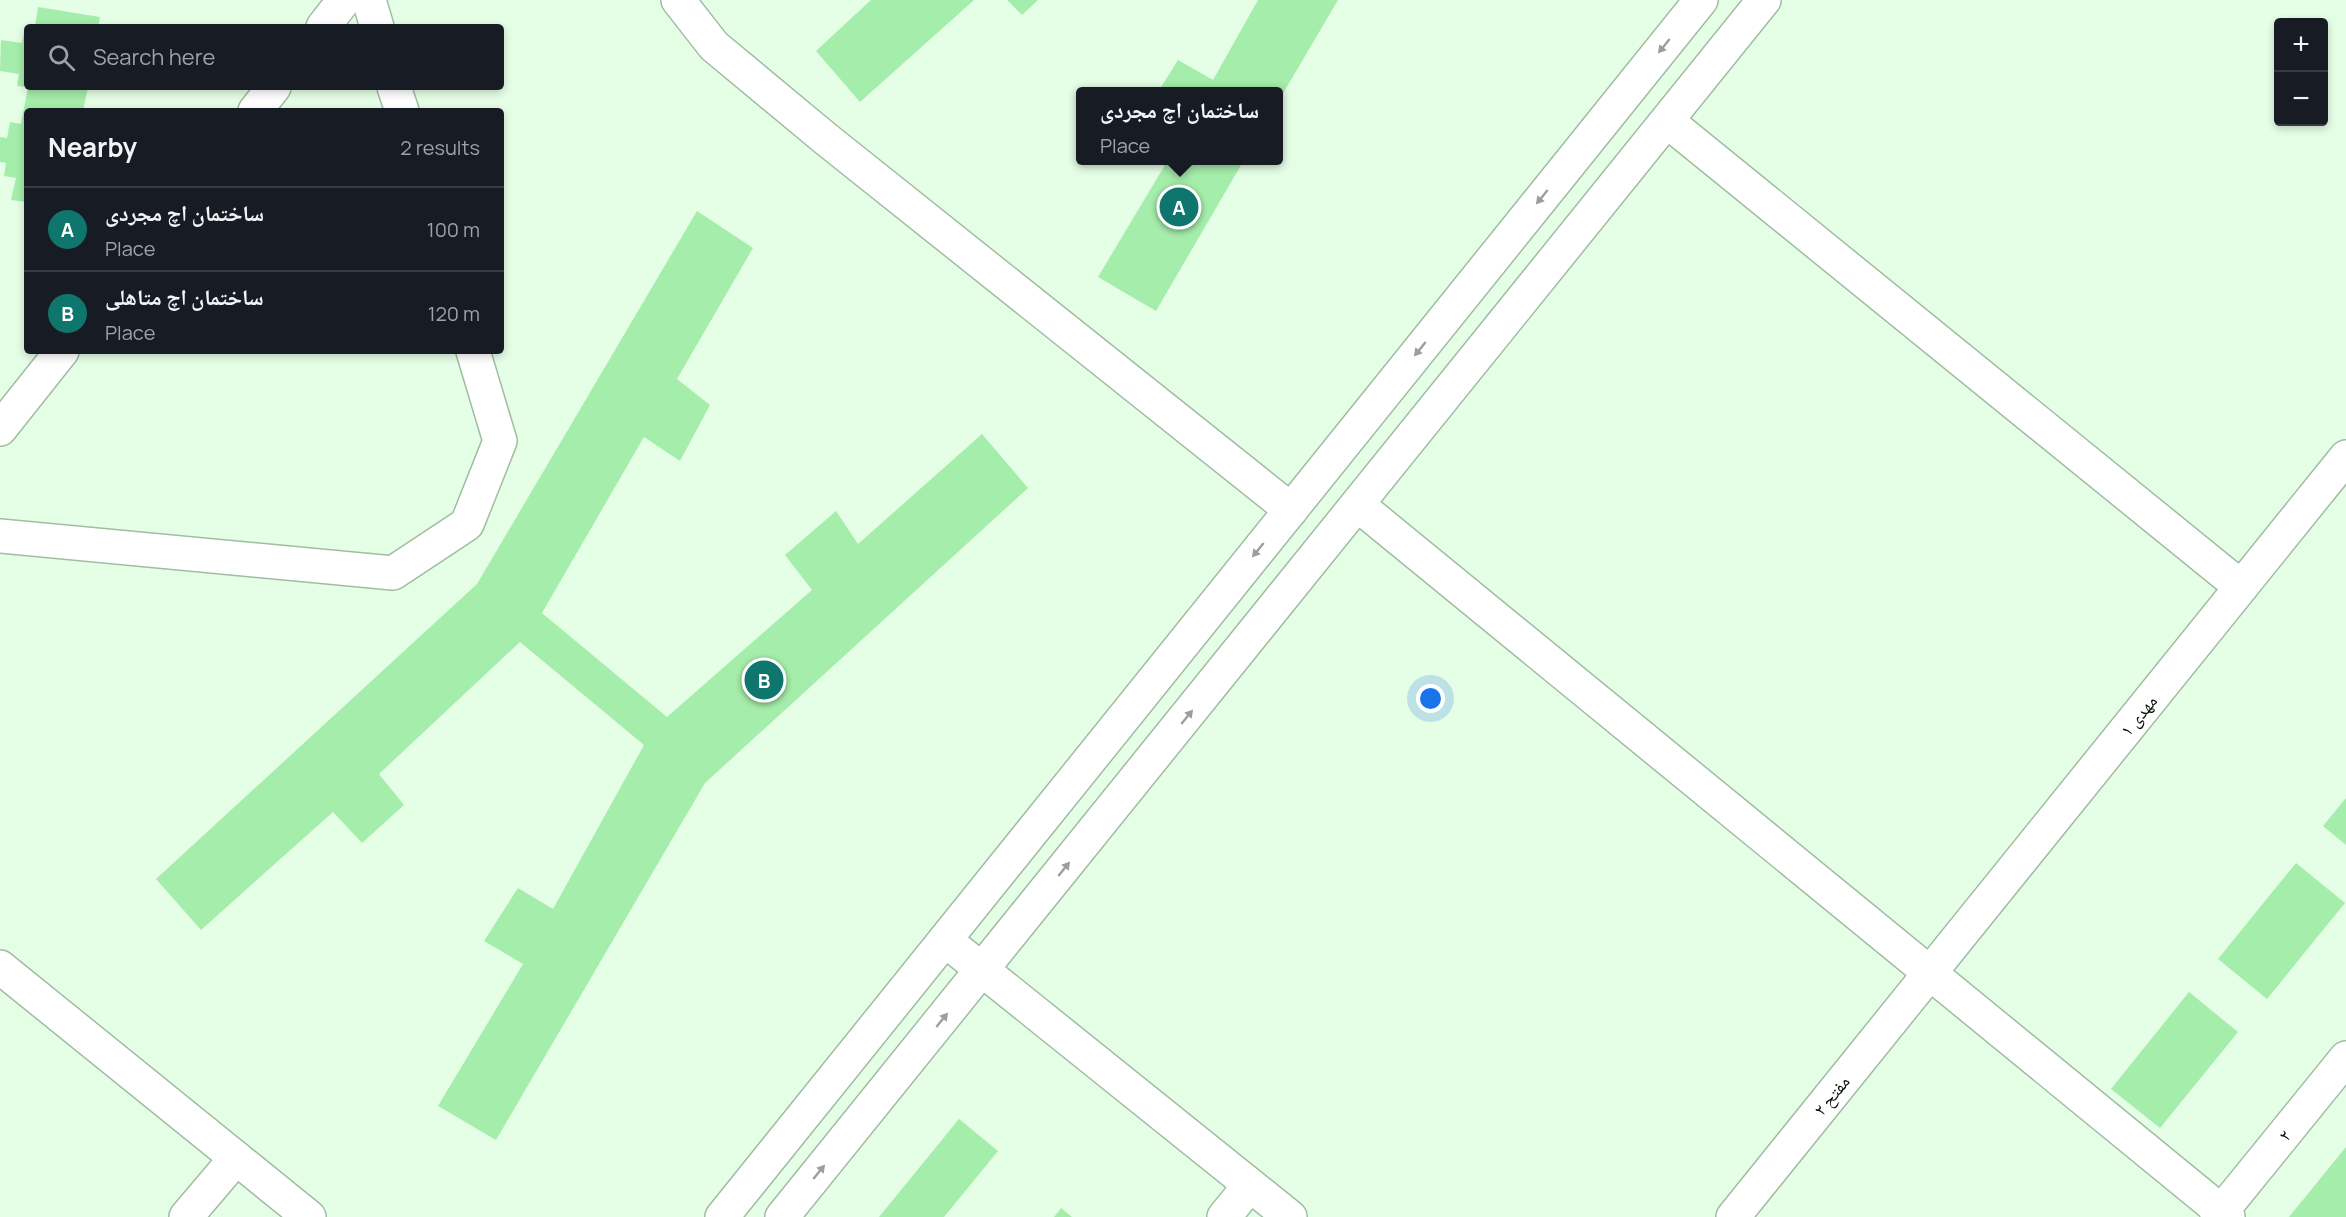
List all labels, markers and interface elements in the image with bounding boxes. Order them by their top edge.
map controls [2274,18,2328,126]
button: + [2274,18,2328,72]
search box [24,24,504,90]
one-way arrow [1659,38,1671,53]
icon: search [45,41,78,74]
text: Search here [93,42,215,72]
button: − [2274,72,2328,126]
popup [1076,87,1283,165]
text: ساختمان اچ مجردی [1100,95,1259,125]
text: Nearby [48,129,137,165]
text: Place [1100,132,1150,159]
text: 2 results [400,134,480,161]
pin: A [1160,184,1198,230]
one-way arrow [1536,190,1548,205]
text: ساختمان اچ مجردی [105,198,264,228]
text: A [61,216,74,243]
text: 100 m [427,216,480,243]
text: Place [105,235,155,262]
text: ساختمان اچ متاهلی [105,282,264,312]
text: B [61,300,74,327]
text: 120 m [428,300,480,327]
text: Place [105,319,155,346]
one-way arrow [1414,342,1426,357]
one-way arrow [1252,543,1264,558]
pin: B [744,658,783,702]
your location [1416,684,1445,713]
street label: مهدی ۱ [2114,689,2162,741]
one-way arrow [1180,709,1193,725]
one-way arrow [1058,861,1070,876]
one-way arrow [935,1012,948,1028]
street label: مفتح ۲ [1807,1070,1855,1121]
street label: ۲ [2272,1124,2296,1146]
one-way arrow [812,1164,824,1179]

